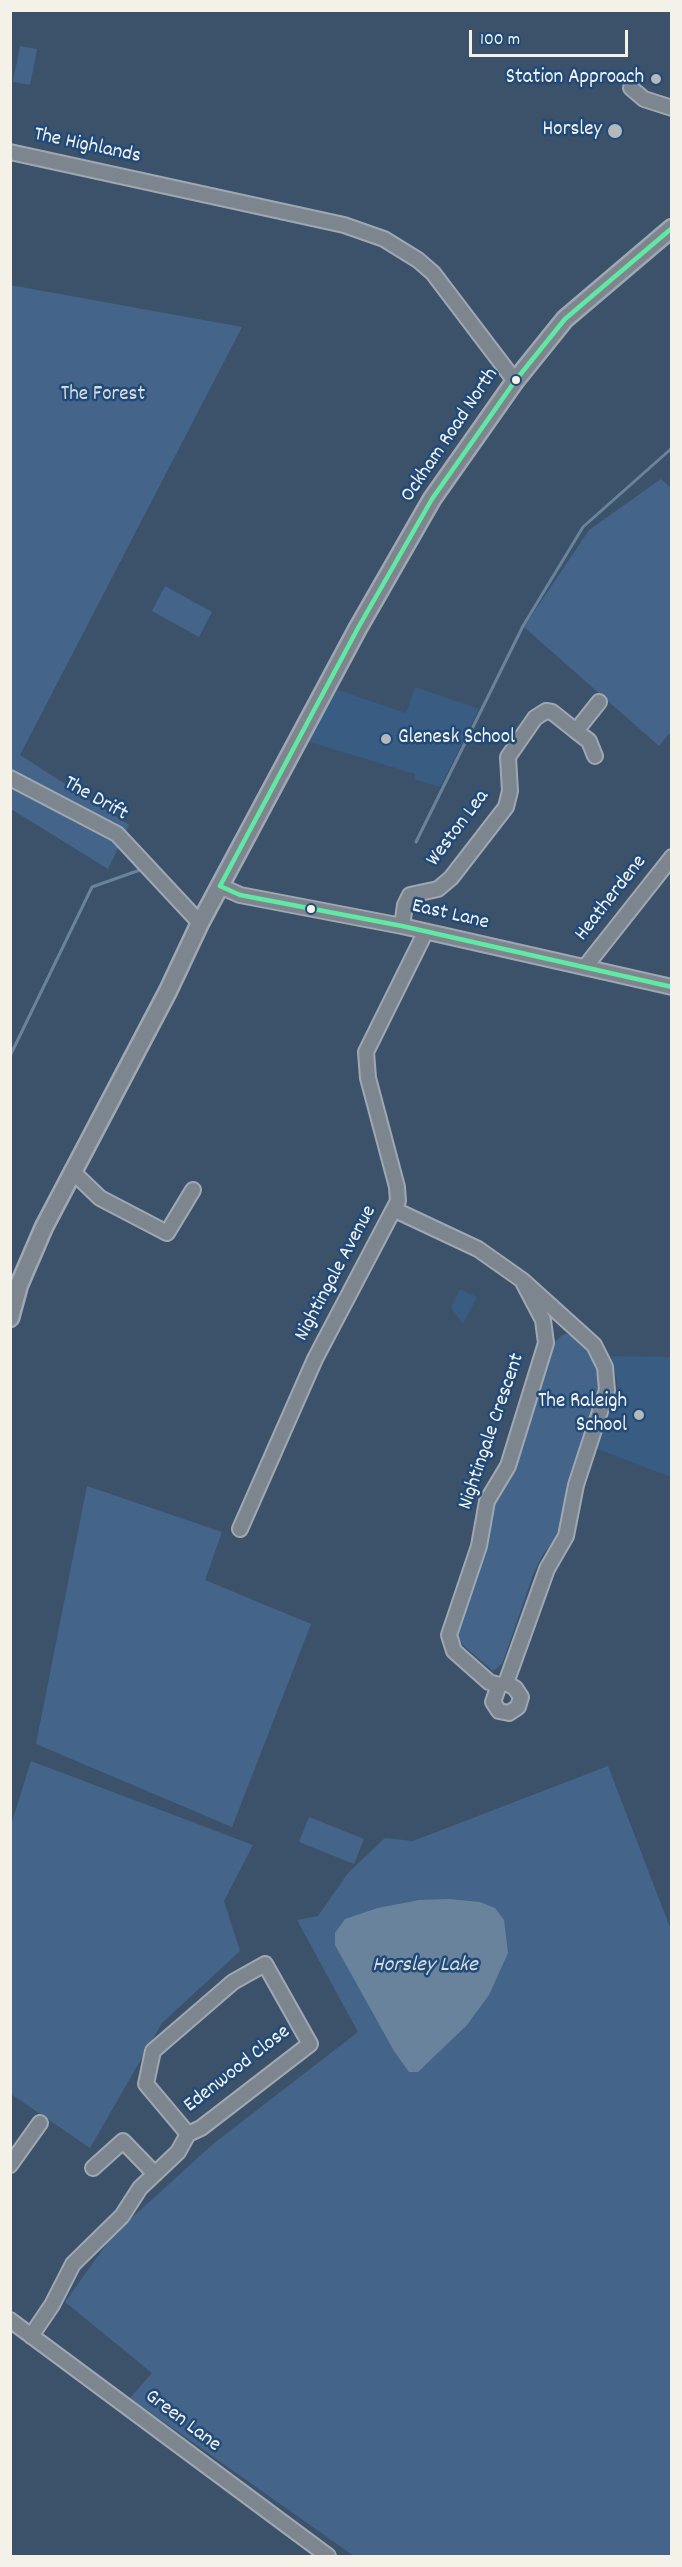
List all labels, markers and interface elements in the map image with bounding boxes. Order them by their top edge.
scale bar [472,18,631,56]
text: 100 m [480,28,520,53]
place label: Station Approach [506,66,644,92]
marker: Station Approach [649,72,663,86]
place label: Horsley [543,118,602,144]
marker: Horsley [606,122,624,140]
street label: The Highlands [31,123,143,171]
street label: Ockham Road North [397,364,505,508]
unlabelled marker [510,374,522,386]
park label: The Forest [61,383,145,409]
place label: Glenesk School [398,726,515,752]
marker: Glenesk School [379,732,393,746]
street label: The Drift [58,772,132,828]
street label: Weston Lea [422,786,496,872]
street label: Heatherdene [571,851,653,947]
street label: East Lane [409,895,491,937]
unlabelled marker [305,903,317,915]
street label: Nightingale Avenue [291,1202,383,1346]
street label: Nightingale Crescent [454,1350,532,1514]
place label: The Raleigh School [538,1390,627,1440]
marker: The Raleigh School [632,1408,646,1422]
water label: Horsley Lake [372,1954,478,1980]
street label: Edenwood Close [180,2021,296,2119]
street label: Green Lane [139,2385,225,2459]

